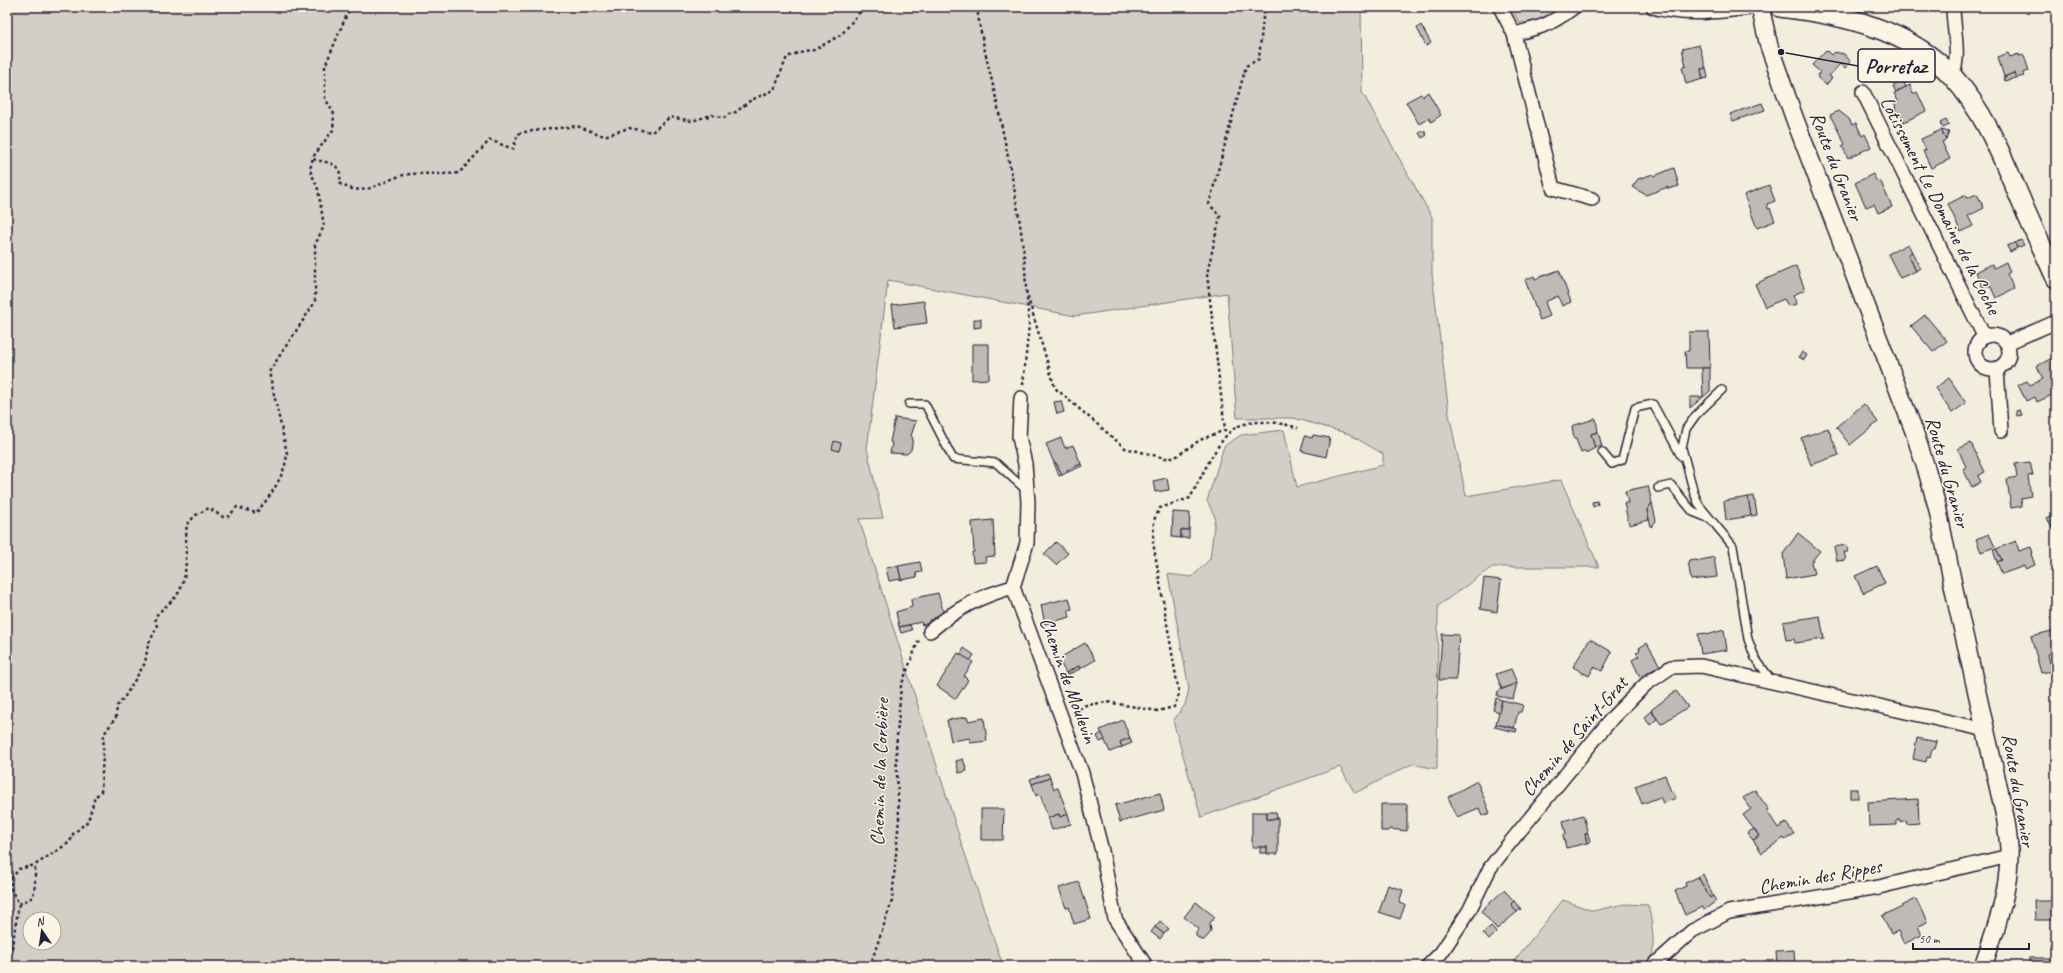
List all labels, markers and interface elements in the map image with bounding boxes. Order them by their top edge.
callout: Porretaz [1858,49,1935,82]
text: Porretaz [1865,53,1929,79]
street label: Lotissement Le Domaine de la Coche [1875,92,2007,320]
street label: Route du Granier [1804,108,1869,226]
street label: Route du Granier [1920,414,1976,532]
street label: Chemin de Moulevin [1034,614,1103,748]
street label: Chemin de Saint-Grat [1516,670,1635,801]
street label: Chemin de la Corbière [864,696,895,846]
street label: Route du Granier [1996,732,2041,850]
street label: Chemin des Rippes [1757,853,1885,900]
north arrow [22,911,62,951]
text: N [35,913,47,929]
scale bar [1913,925,2029,951]
text: 50 m [1919,931,1941,947]

